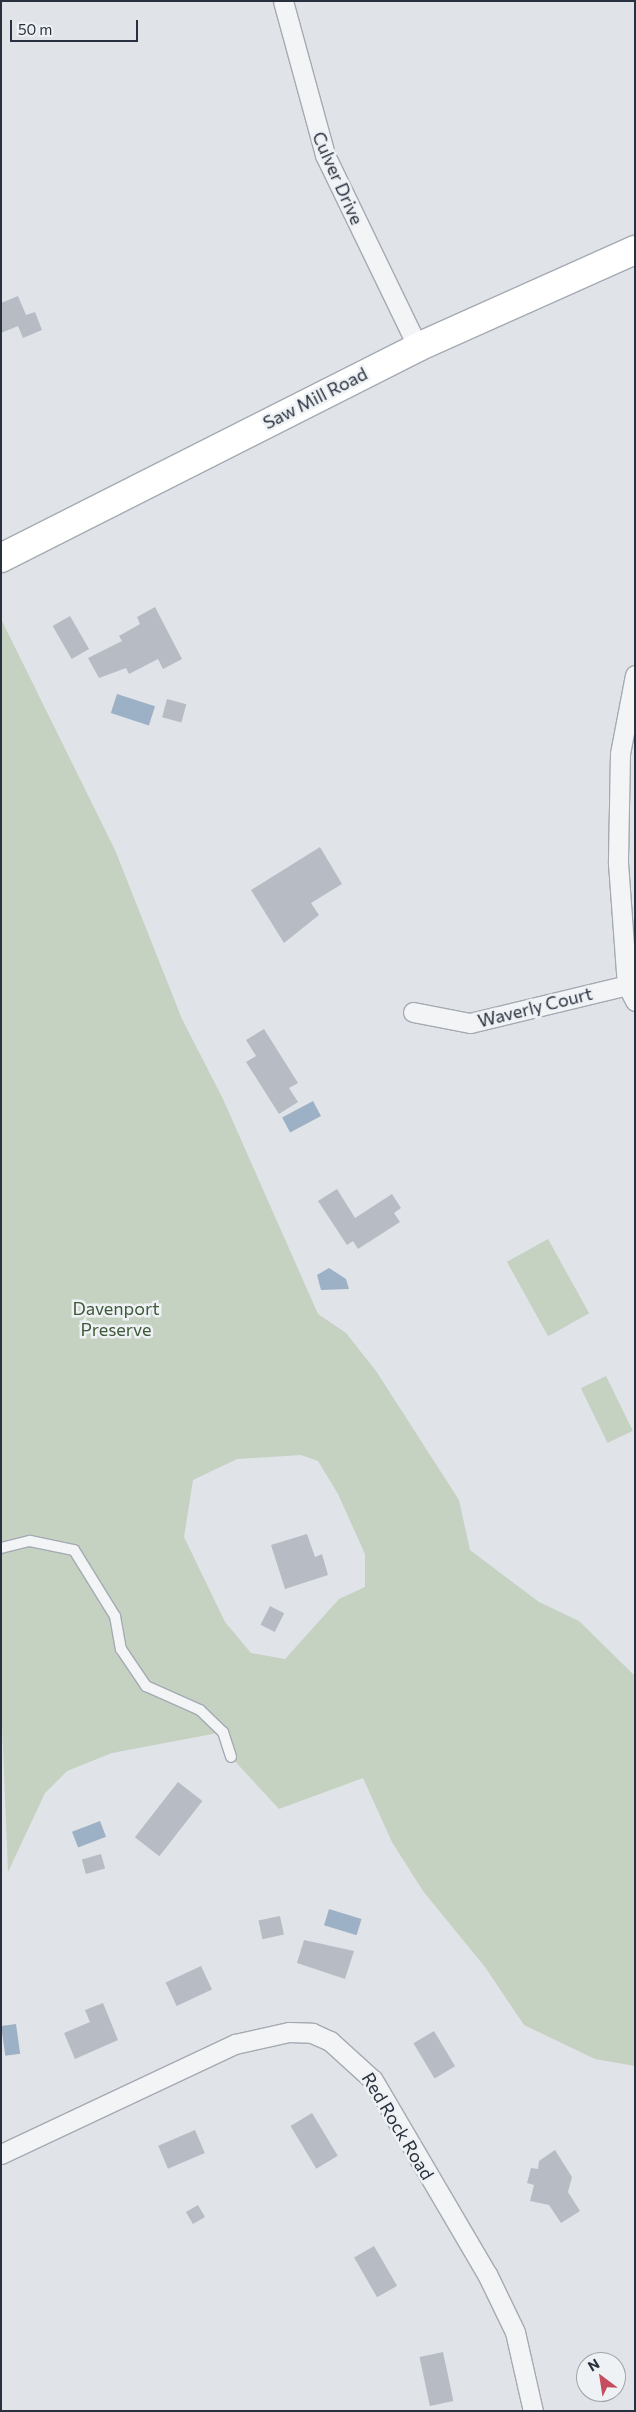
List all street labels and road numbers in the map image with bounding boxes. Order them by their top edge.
street label: Culver Drive [308,128,368,228]
street label: Saw Mill Road [259,362,371,434]
street label: Waverly Court [475,982,595,1032]
street label: Red Rock Road [358,2069,438,2183]

